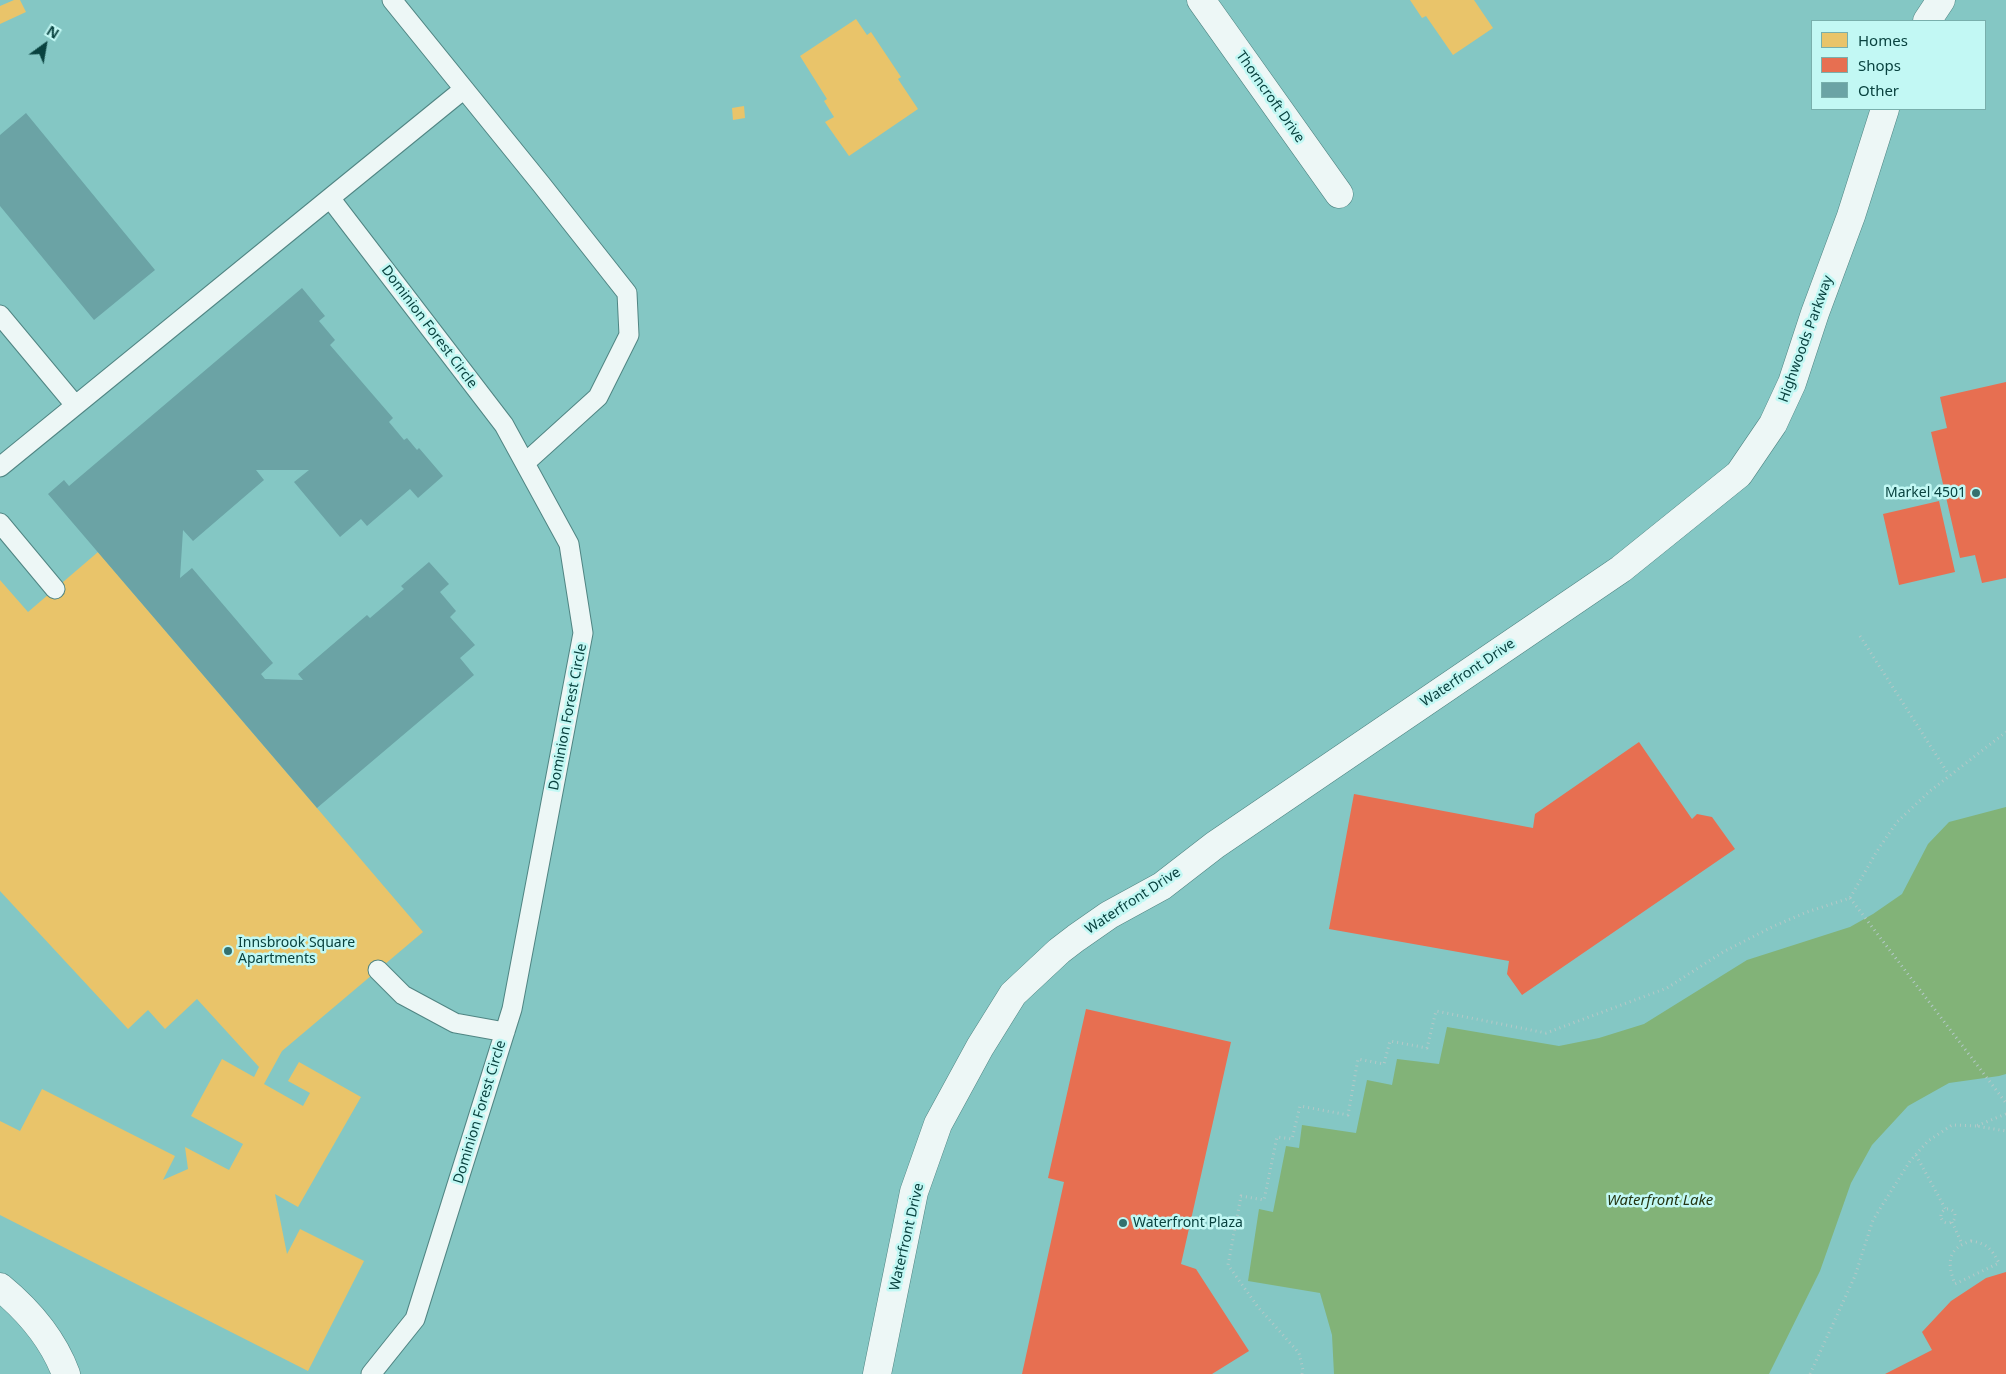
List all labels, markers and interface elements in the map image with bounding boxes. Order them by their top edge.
north arrow [20,20,70,70]
legend [1811,20,1986,110]
text: N [43,21,63,43]
text: Homes [1858,30,1908,50]
street label: Thorncroft Drive [1232,48,1308,146]
text: Shops [1858,55,1901,75]
text: Other [1858,80,1899,100]
street label: Dominion Forest Circle [377,262,481,392]
street label: Highwoods Parkway [1775,273,1837,405]
place label: Markel 4501 [1885,485,1966,501]
marker: Markel 4501 [1970,487,1982,499]
street label: Waterfront Drive [1418,635,1518,711]
street label: Dominion Forest Circle [546,642,590,792]
street label: Waterfront Drive [1082,864,1184,938]
place label: Innsbrook Square Apartments [238,935,355,968]
marker: Innsbrook Square Apartments [222,945,234,957]
street label: Dominion Forest Circle [450,1038,510,1186]
street label: Waterfront Drive [886,1181,928,1293]
water label: Waterfront Lake [1607,1192,1713,1210]
place label: Waterfront Plaza [1133,1215,1243,1231]
marker: Waterfront Plaza [1117,1217,1129,1229]

